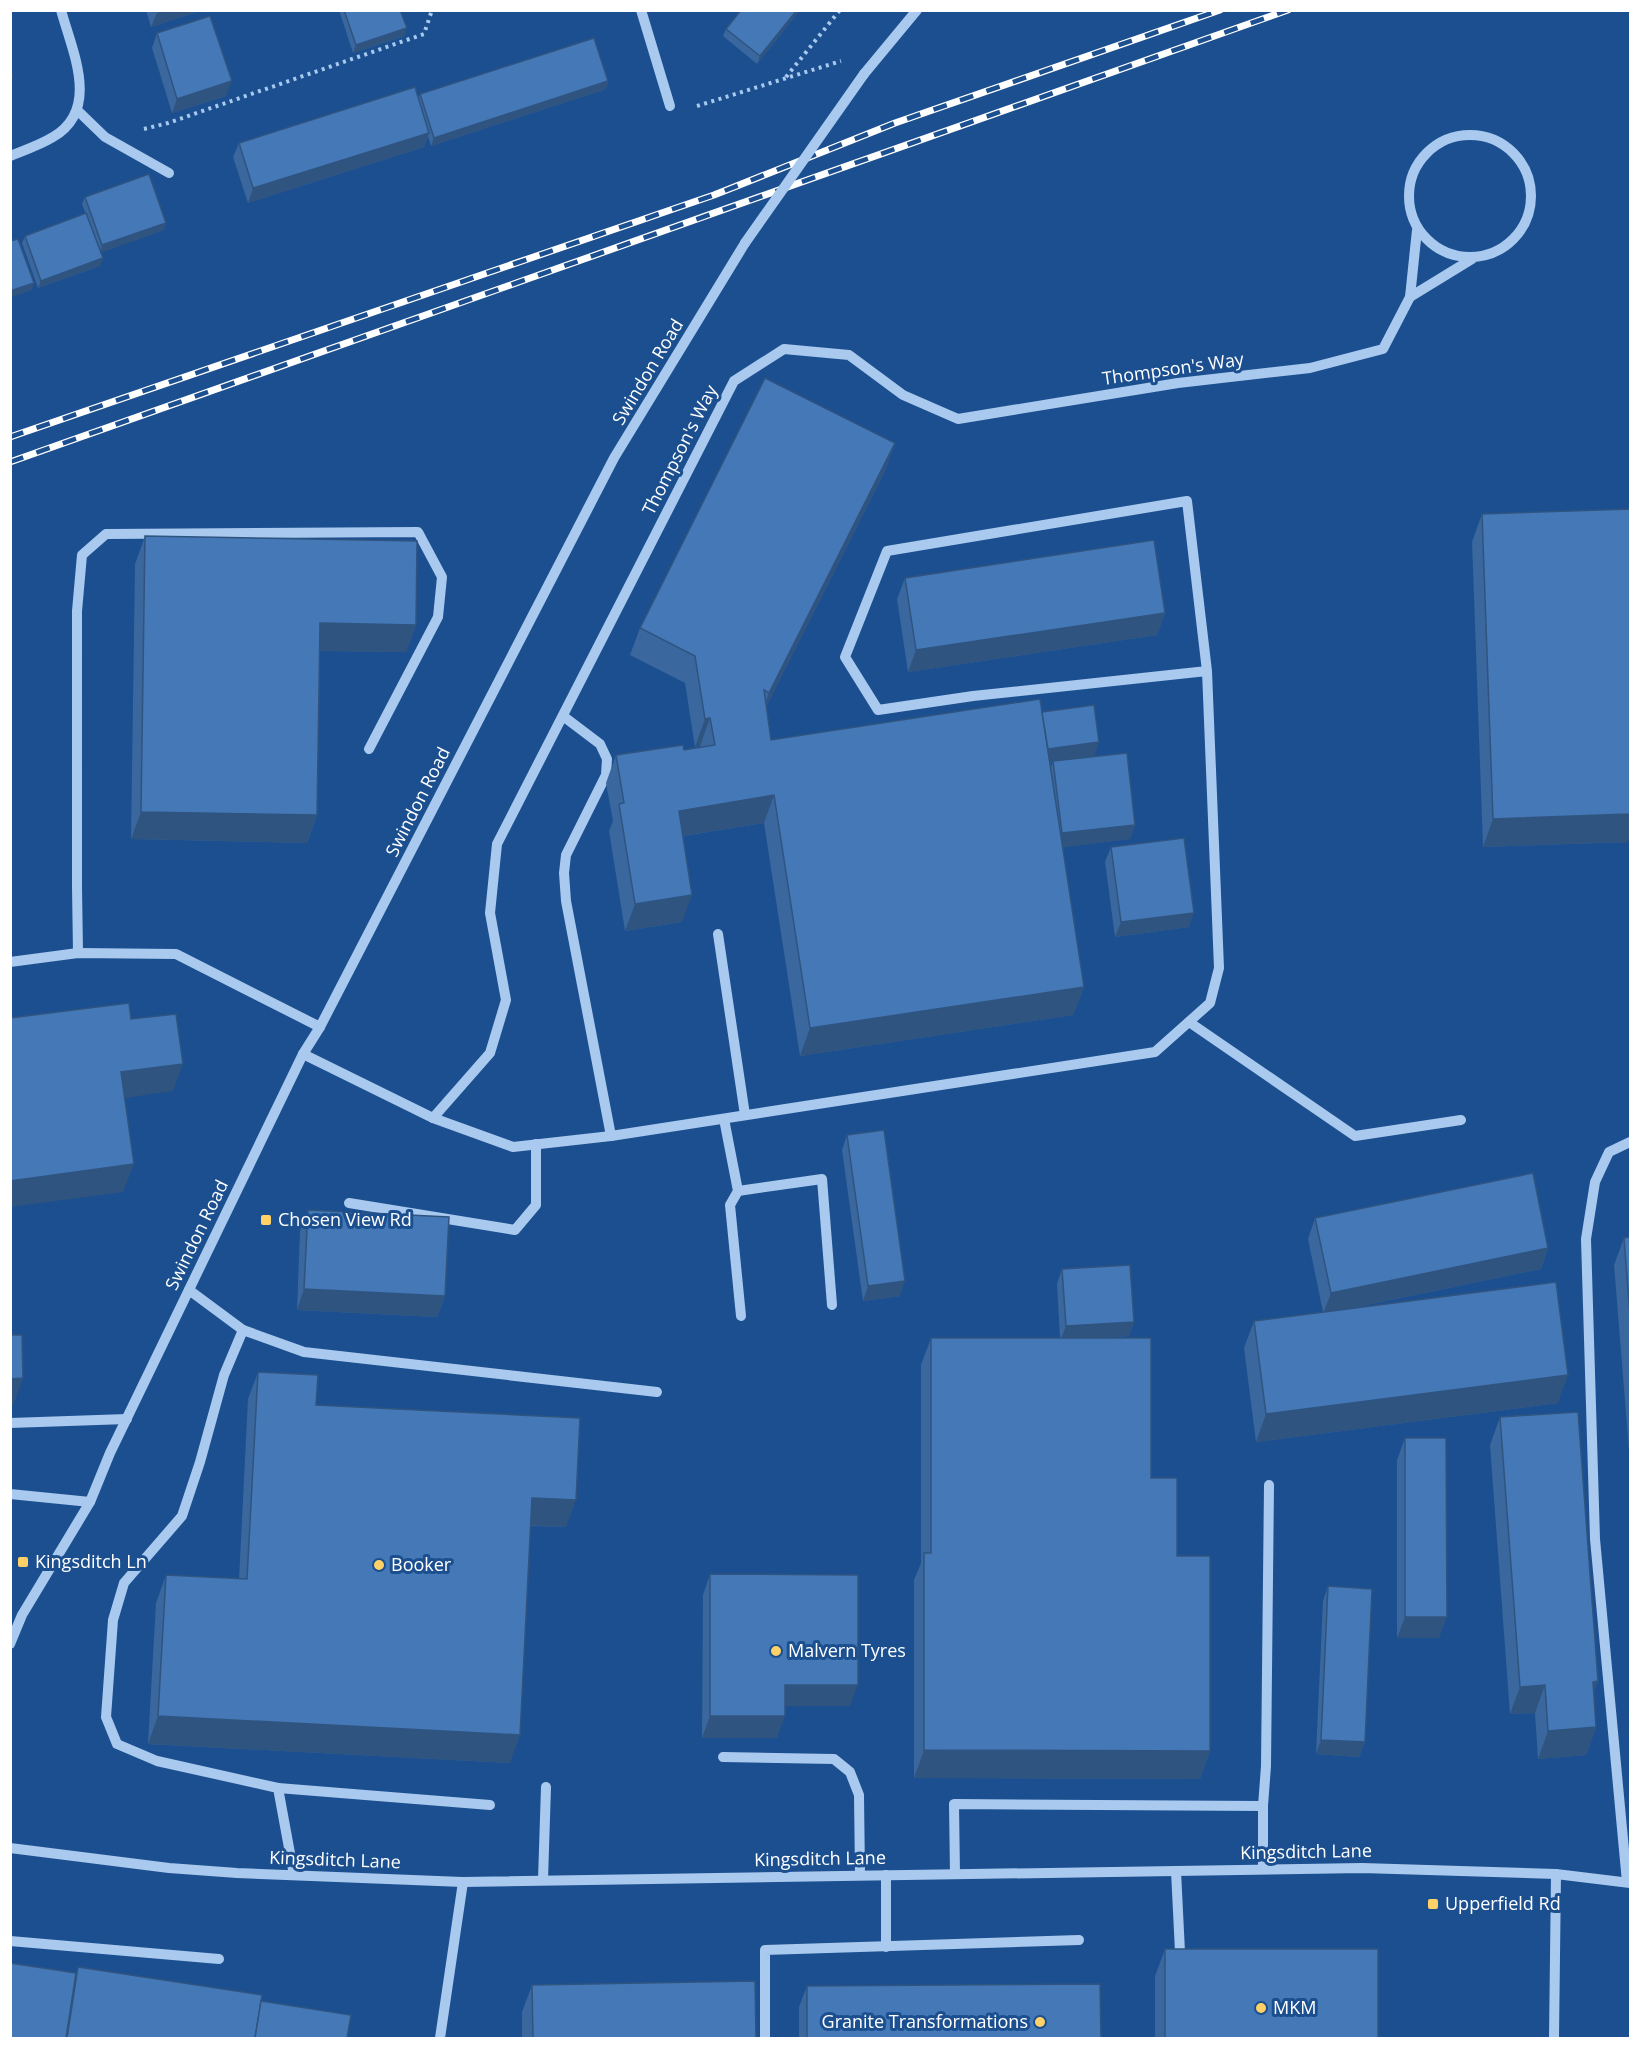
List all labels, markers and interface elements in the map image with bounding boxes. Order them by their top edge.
street label: Swindon Road [606,314,688,429]
street label: Thompson's Way [1101,346,1246,390]
street label: Thompson's Way [636,380,723,519]
street label: Swindon Road [379,743,455,860]
street label: Swindon Road [159,1175,233,1294]
place label: Chosen View Rd [278,1207,412,1231]
marker: Chosen View Rd [259,1213,273,1227]
place label: Kingsditch Ln [35,1549,147,1573]
place label: Booker [391,1552,452,1576]
marker: Kingsditch Ln [16,1555,30,1569]
marker: Booker [372,1558,386,1572]
place label: Malvern Tyres [788,1638,906,1662]
marker: Malvern Tyres [769,1644,783,1658]
street label: Kingsditch Lane [1240,1838,1372,1864]
street label: Kingsditch Lane [269,1845,401,1873]
street label: Kingsditch Lane [754,1845,886,1871]
place label: Upperfield Rd [1445,1891,1561,1915]
marker: Upperfield Rd [1426,1897,1440,1911]
place label: MKM [1273,1995,1316,2019]
marker: MKM [1254,2001,1268,2015]
place label: Granite Transformations [822,2009,1028,2033]
marker: Granite Transformations [1033,2015,1047,2029]

